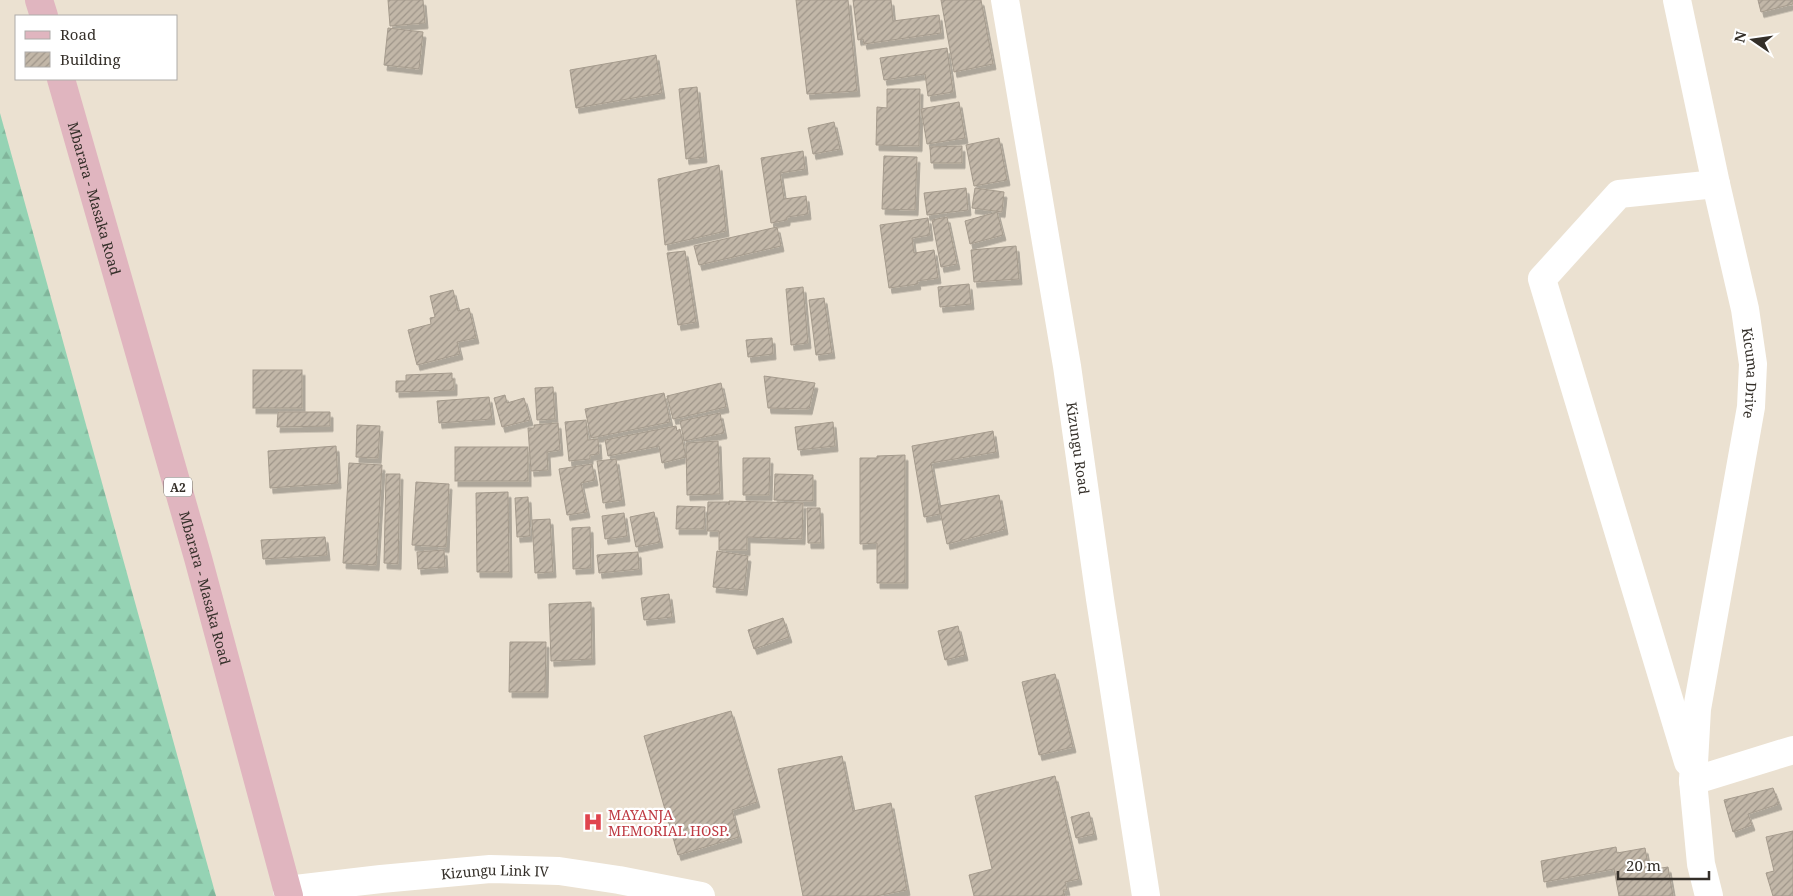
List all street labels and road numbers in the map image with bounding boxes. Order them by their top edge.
street label: Mbarara - Masaka Road [64,119,126,277]
street label: Kicuma Drive [1738,326,1763,420]
street label: Kizungu Road [1063,400,1095,496]
road number: A2 [164,478,192,497]
street label: Mbarara - Masaka Road [176,509,236,667]
street label: Kizungu Link IV [440,859,550,883]

